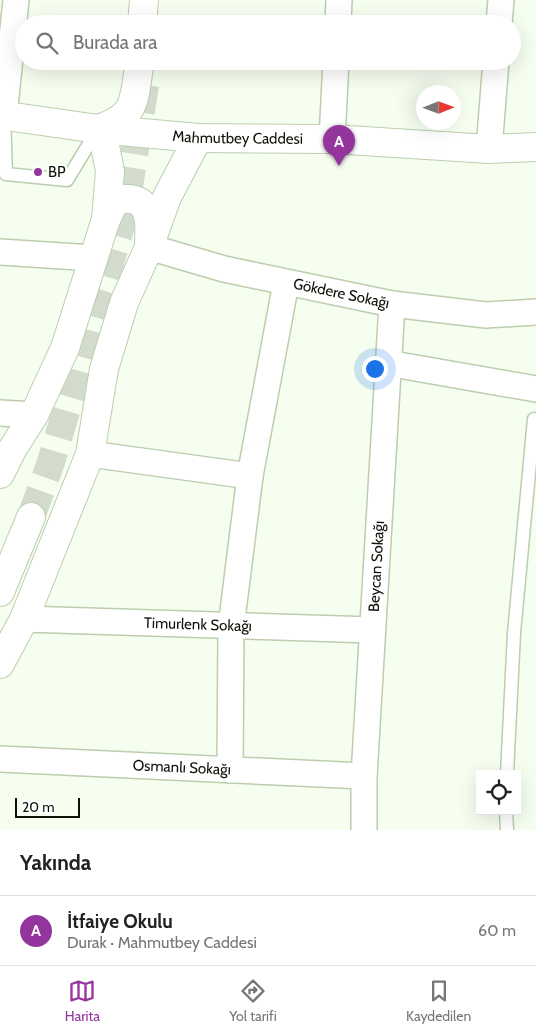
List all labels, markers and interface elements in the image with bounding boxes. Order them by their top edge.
search box [15,15,521,70]
icon: search [33,29,61,57]
text: Burada ara [73,31,157,54]
north arrow [416,85,461,130]
pin: A [323,125,355,166]
street label: Mahmutbey Caddesi [172,127,303,148]
place label: BP [48,163,66,181]
marker: BP [32,166,44,178]
street label: Gökdere Sokağı [292,275,391,312]
your location [362,356,388,382]
street label: Beycan Sokağı [365,520,388,612]
street label: Timurlenk Sokağı [144,614,252,635]
street label: Osmanlı Sokağı [132,756,231,779]
map controls [476,770,521,815]
button: locate [476,770,521,815]
scale bar [15,795,80,818]
text: 20 m [22,798,55,816]
text: Yakında [20,850,91,875]
text: İtfaiye Okulu [67,910,173,933]
text: A [31,921,41,940]
text: 60 m [478,921,516,940]
text: Durak · Mahmutbey Caddesi [67,933,257,952]
tab: Harita [65,977,100,1025]
tab: Yol tarifi [229,977,277,1025]
tab: Kaydedilen [406,977,471,1025]

